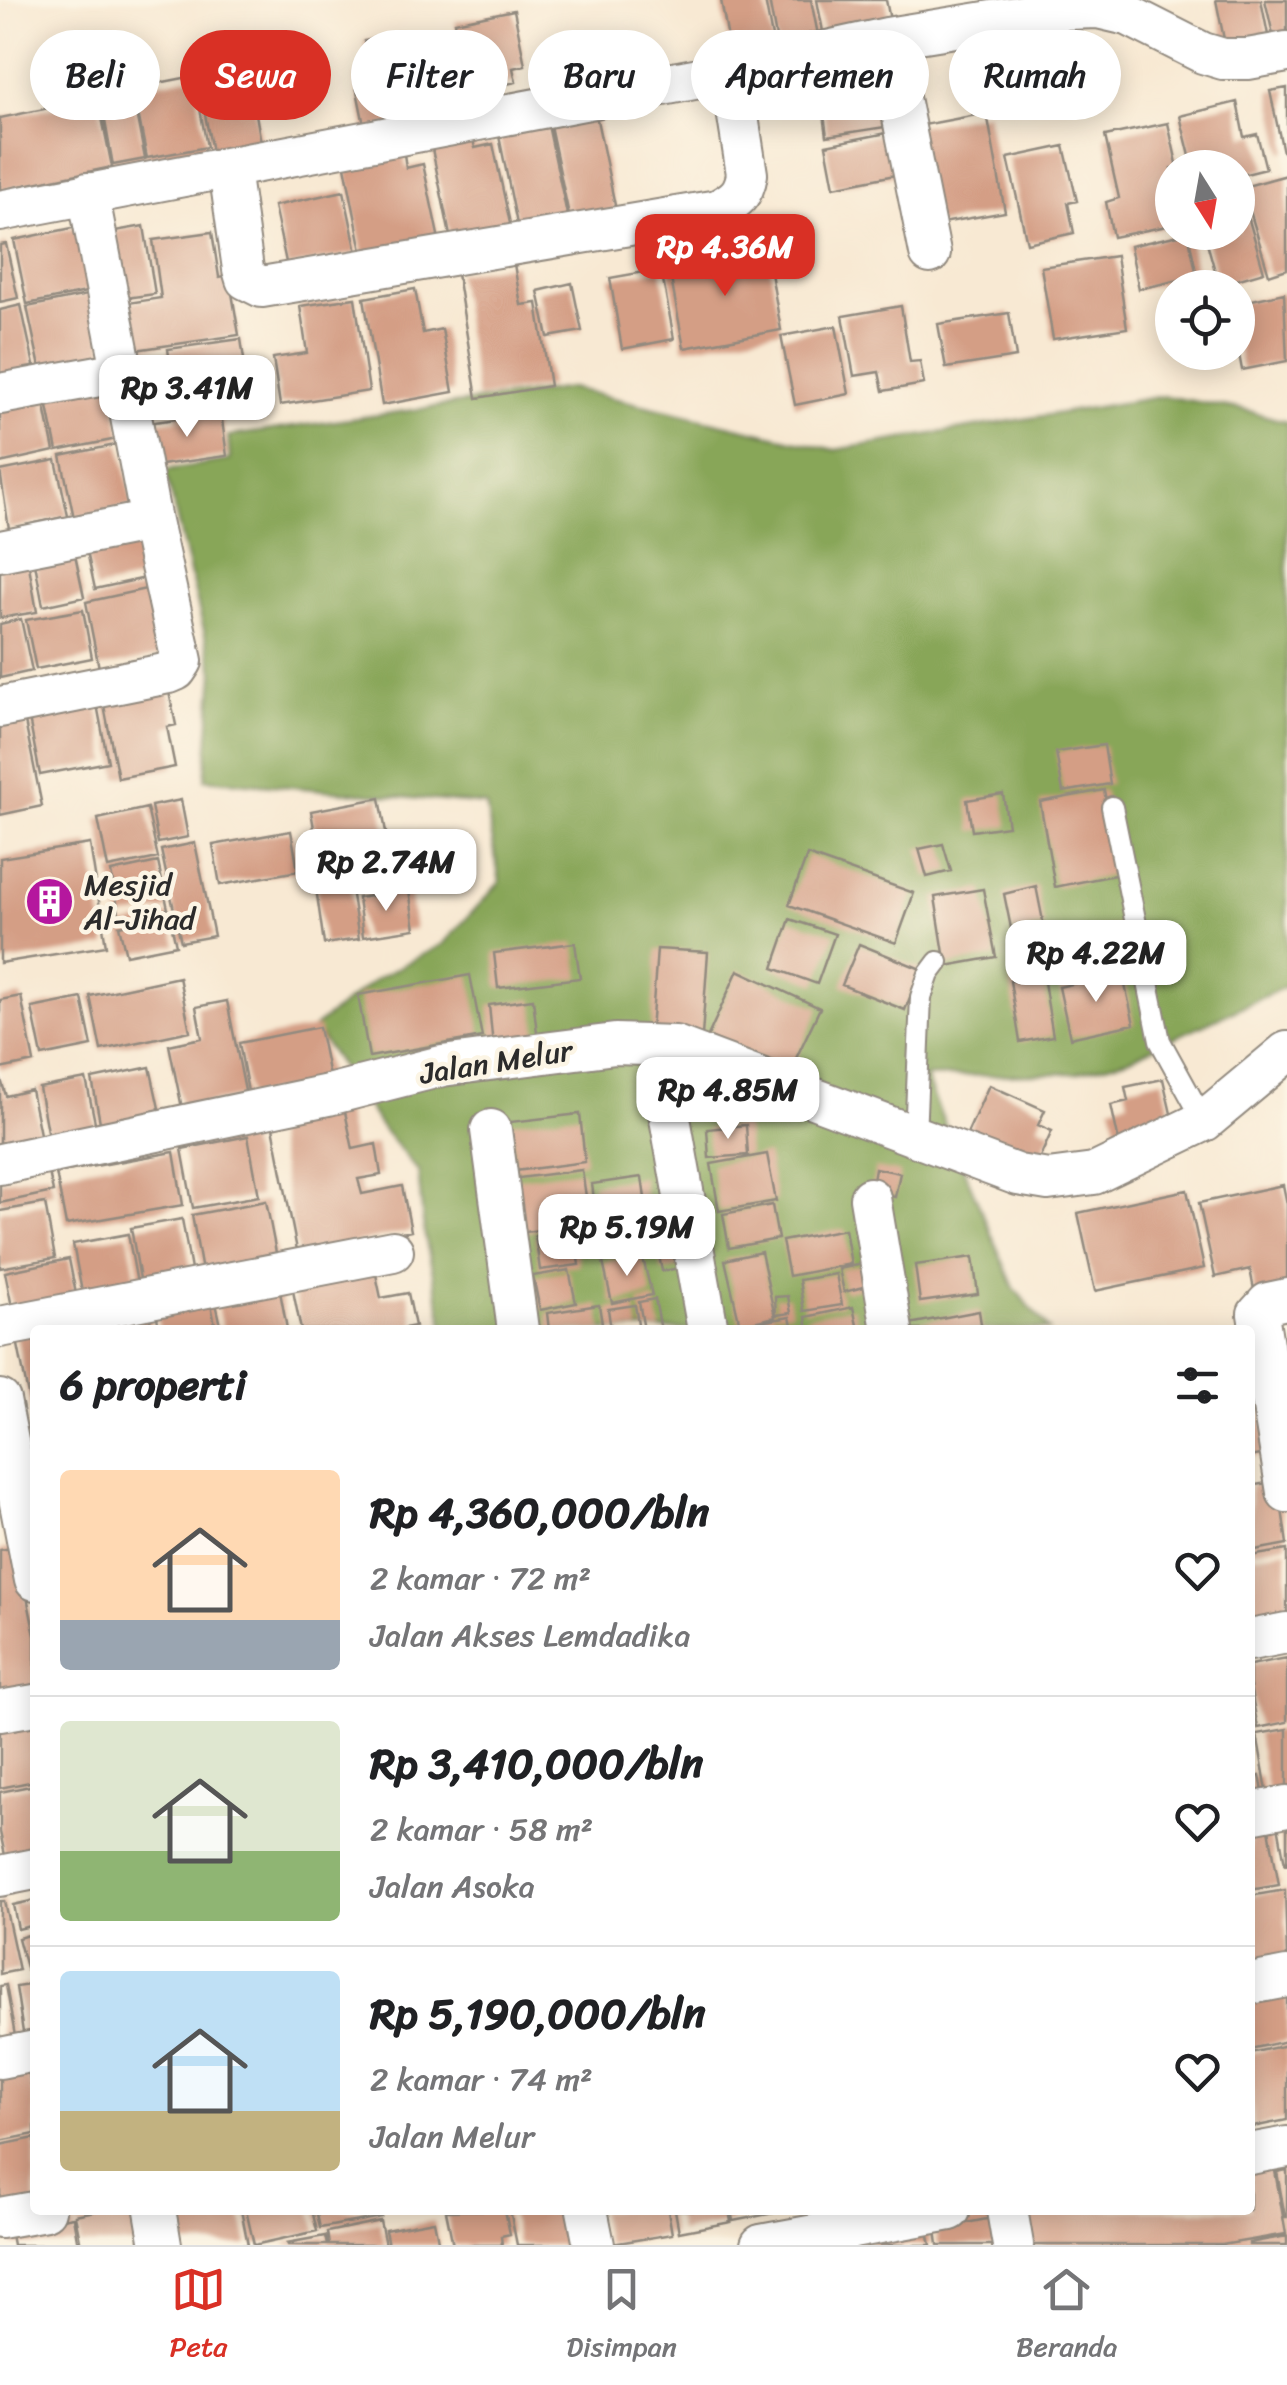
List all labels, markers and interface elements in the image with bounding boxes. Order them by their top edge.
chip: Beli [30,30,160,120]
chip: Sewa [180,30,331,120]
chip: Filter [351,30,508,120]
chip: Baru [528,30,671,120]
chip: Apartemen [691,30,929,120]
chip: Rumah [949,30,1121,120]
north arrow [1155,150,1255,250]
map controls [1155,150,1255,370]
pin: Rp 4.36M [622,214,828,299]
text: Rp 4.36M [657,218,793,275]
button: locate [1155,270,1255,370]
pin: Rp 3.41M [84,355,290,440]
text: Rp 3.41M [121,359,253,416]
pin: Rp 2.74M [283,829,489,914]
text: Rp 2.74M [317,833,455,890]
place label: Mesjid Al-Jihad [83,858,197,946]
building icon: Mesjid Al-Jihad [23,876,75,928]
pin: Rp 4.22M [993,920,1199,1005]
text: Rp 4.22M [1027,924,1165,981]
street label: Jalan Melur [415,1023,578,1101]
pin: Rp 4.85M [625,1057,831,1142]
text: Rp 4.85M [658,1061,798,1118]
pin: Rp 5.19M [524,1194,730,1279]
text: Rp 5.19M [560,1198,694,1255]
text: 6 properti [60,1348,246,1422]
icon: filters [1170,1358,1225,1413]
text: Rp 4,360,000/bln [370,1476,709,1550]
icon: home [140,1510,260,1630]
icon: heart [1170,1543,1225,1598]
text: 2 kamar · 72 m² [370,1550,591,1607]
text: Jalan Akses Lemdadika [370,1607,690,1664]
text: Rp 3,410,000/bln [370,1727,703,1801]
icon: home [140,1761,260,1881]
icon: heart [1170,1794,1225,1849]
text: 2 kamar · 58 m² [370,1801,593,1858]
text: Jalan Asoka [370,1858,535,1915]
text: Rp 5,190,000/bln [370,1977,706,2051]
icon: home [140,2011,260,2131]
icon: heart [1170,2044,1225,2099]
text: 2 kamar · 74 m² [370,2051,593,2108]
text: Jalan Melur [370,2108,534,2165]
tab: Peta [170,2262,227,2371]
tab: Disimpan [566,2262,677,2371]
tab: Beranda [1016,2262,1117,2371]

